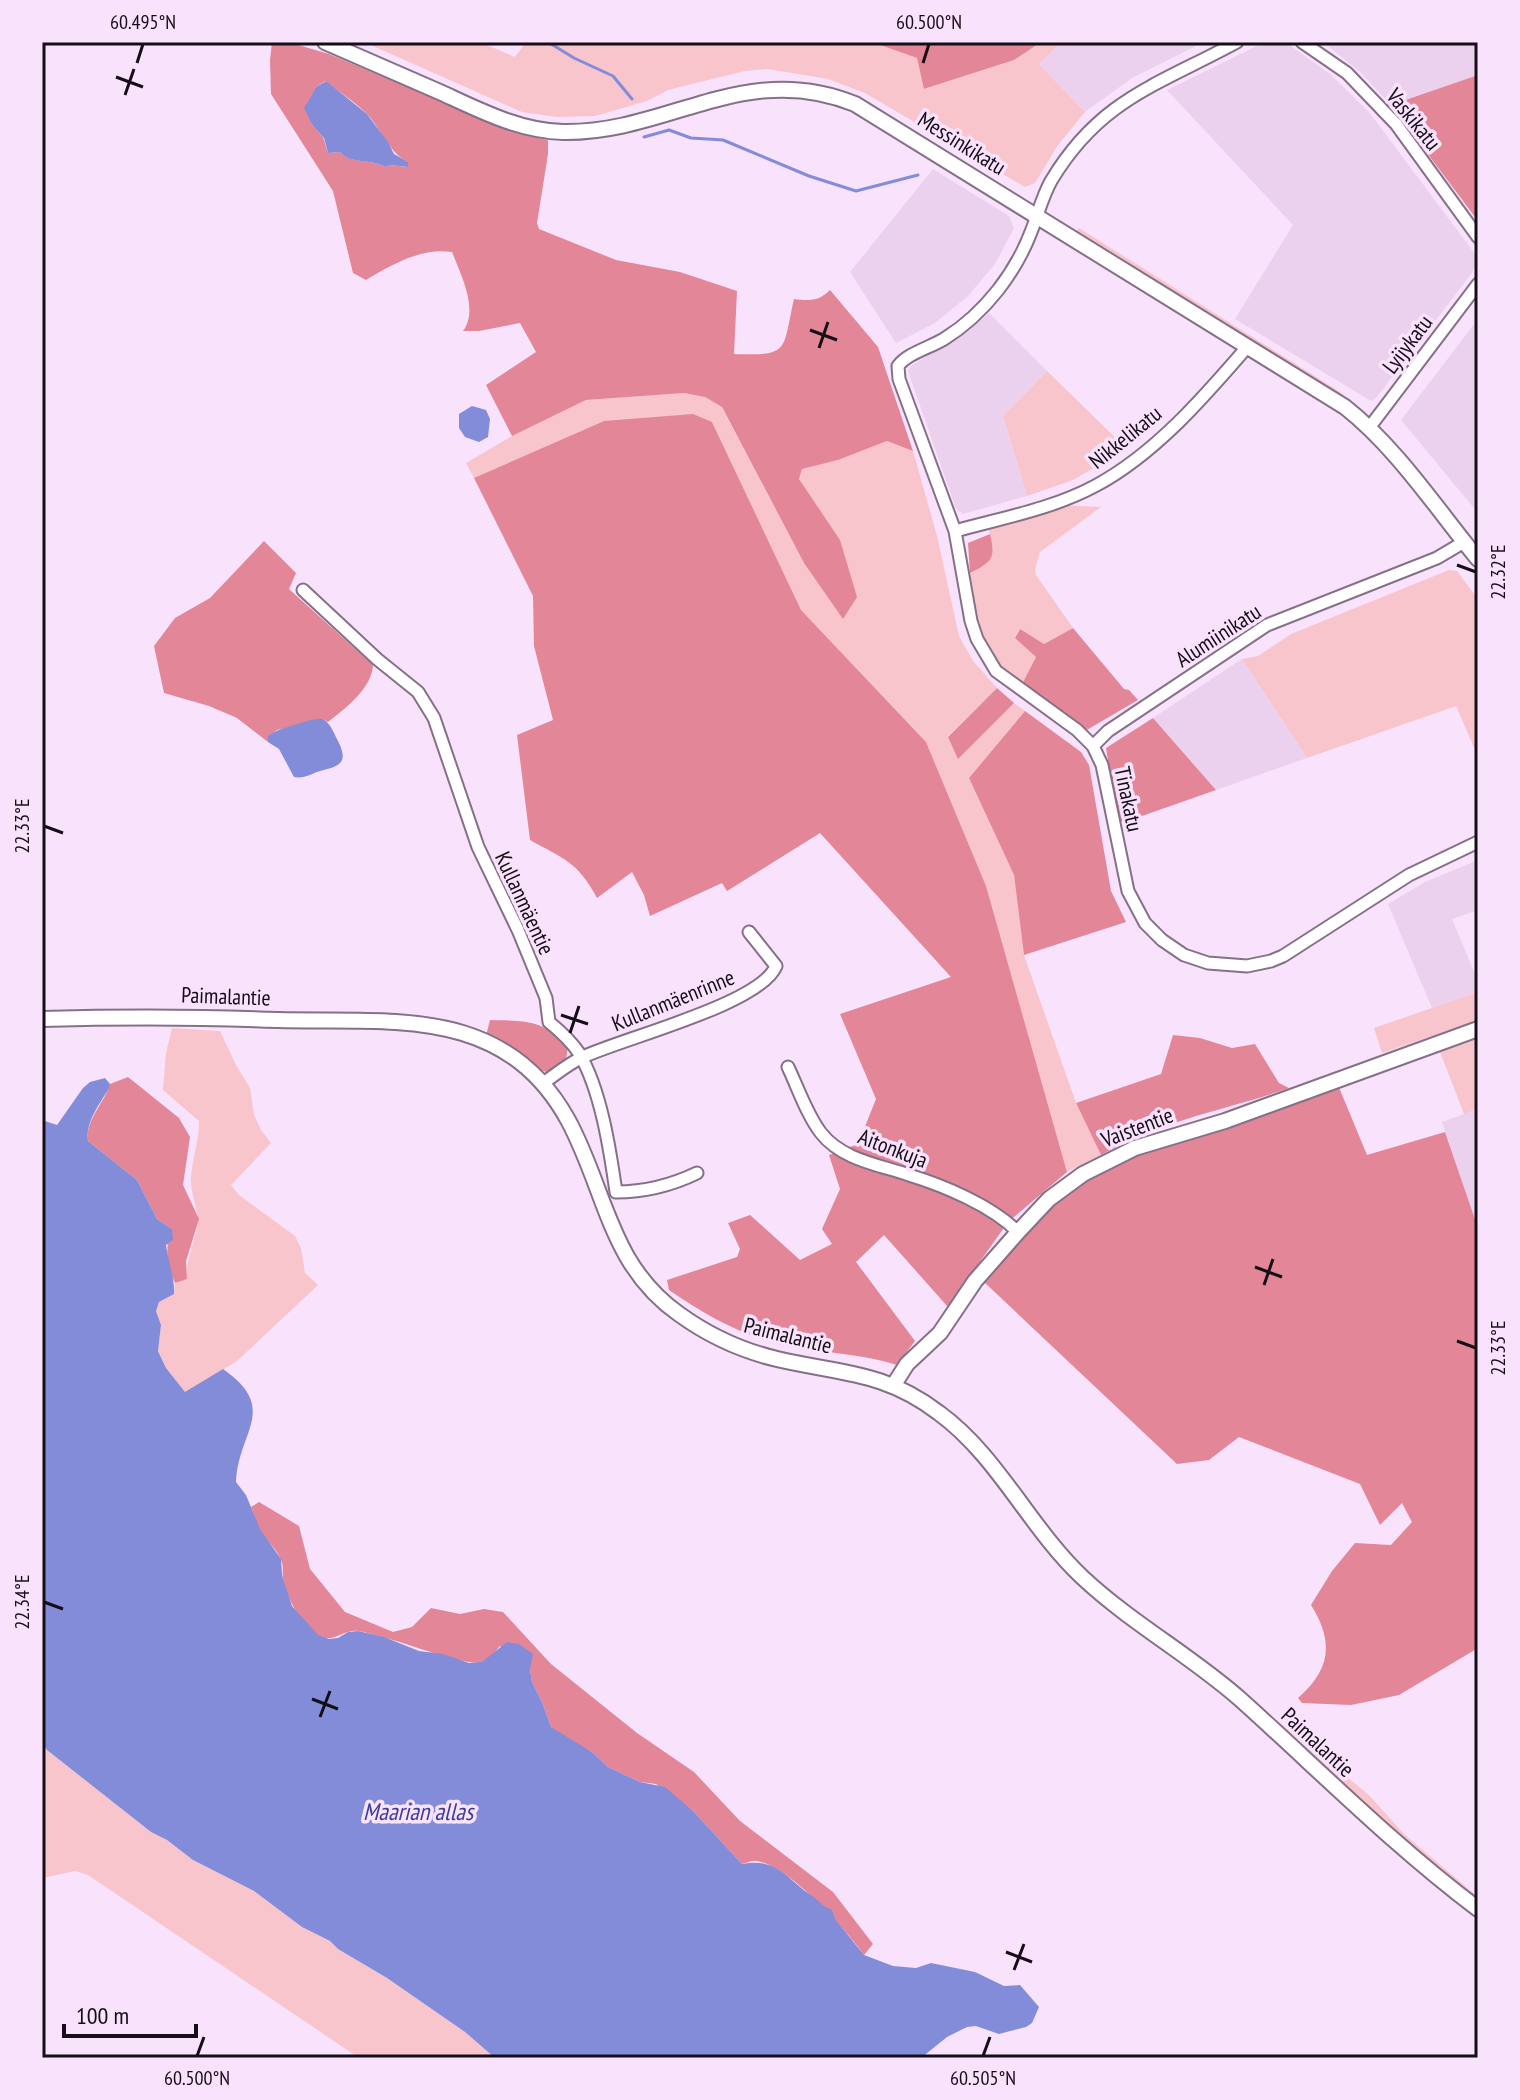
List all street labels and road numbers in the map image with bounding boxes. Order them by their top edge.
street label: Vaskikatu [1380,82,1447,156]
street label: Messinkikatu [913,105,1011,181]
street label: Lyijykatu [1376,309,1438,379]
street label: Nikkelikatu [1083,399,1167,475]
street label: Alumiinikatu [1170,597,1266,673]
street label: Tinakatu [1108,764,1150,834]
street label: Kullanmäentie [489,847,561,959]
street label: Kullanmäenrinne [608,963,738,1037]
street label: Paimalantie [181,980,271,1012]
street label: Vaistentie [1096,1101,1177,1154]
street label: Aitonkuja [854,1122,932,1174]
street label: Paimalantie [741,1311,835,1359]
street label: Paimalantie [1276,1701,1360,1783]

